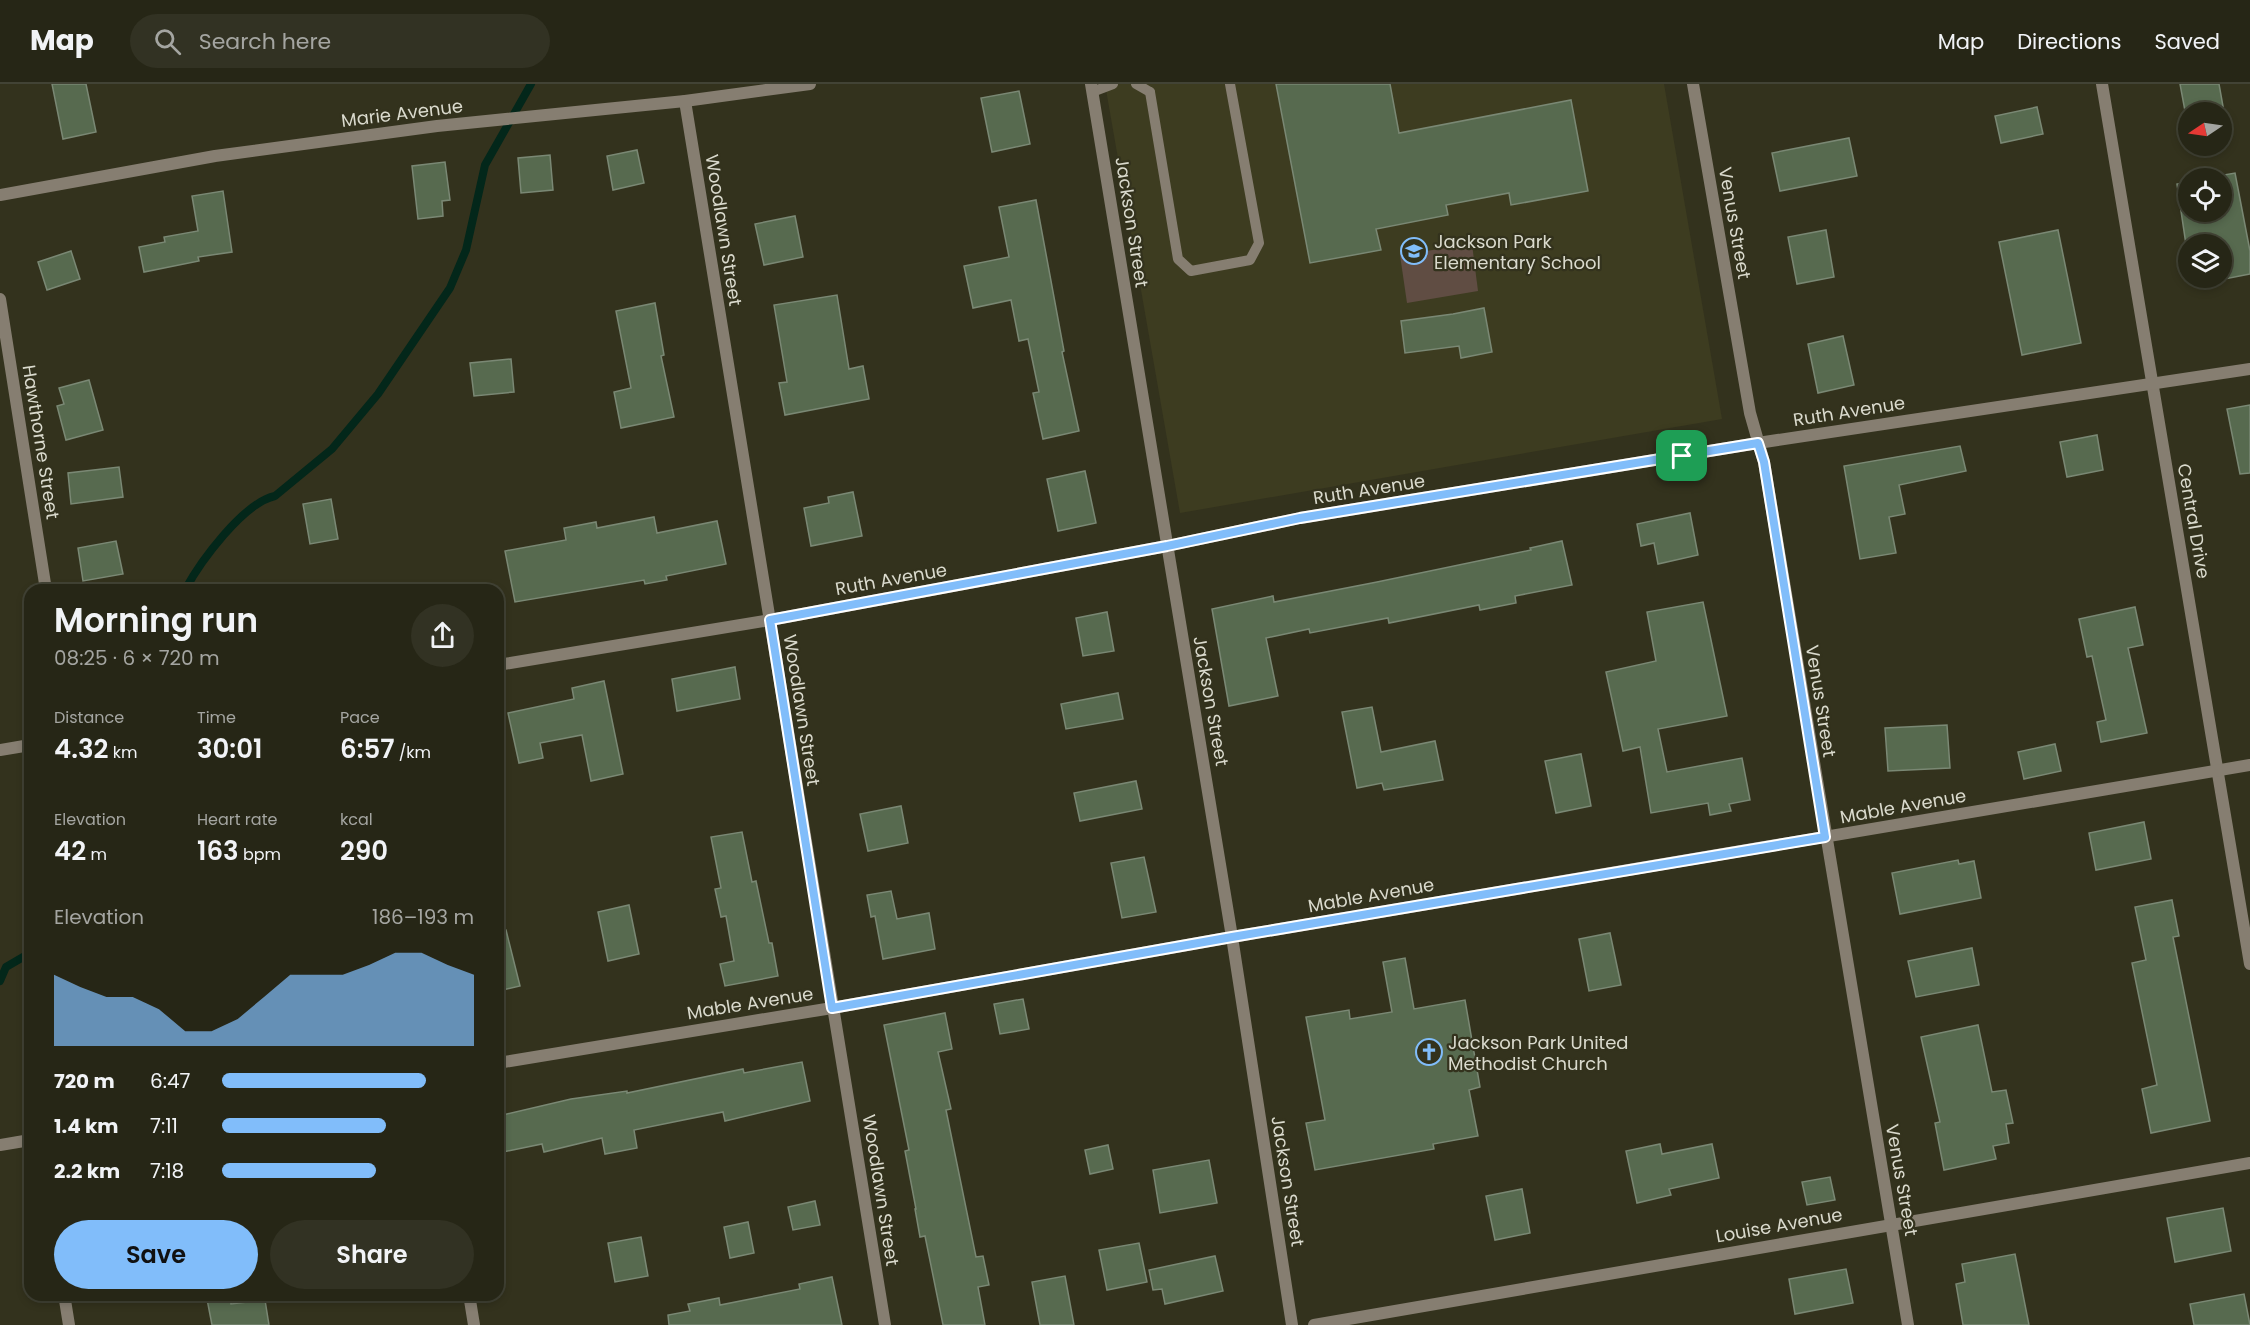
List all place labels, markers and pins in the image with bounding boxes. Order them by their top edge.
place label: Jackson Park Elementary School [1434,229,1601,275]
school or university icon: Jackson Park Elementary School [1399,236,1429,266]
pin [1656,430,1707,481]
place label: Jackson Park United Methodist Church [1448,1030,1629,1076]
church icon: Jackson Park United Methodist Church [1414,1037,1444,1067]

